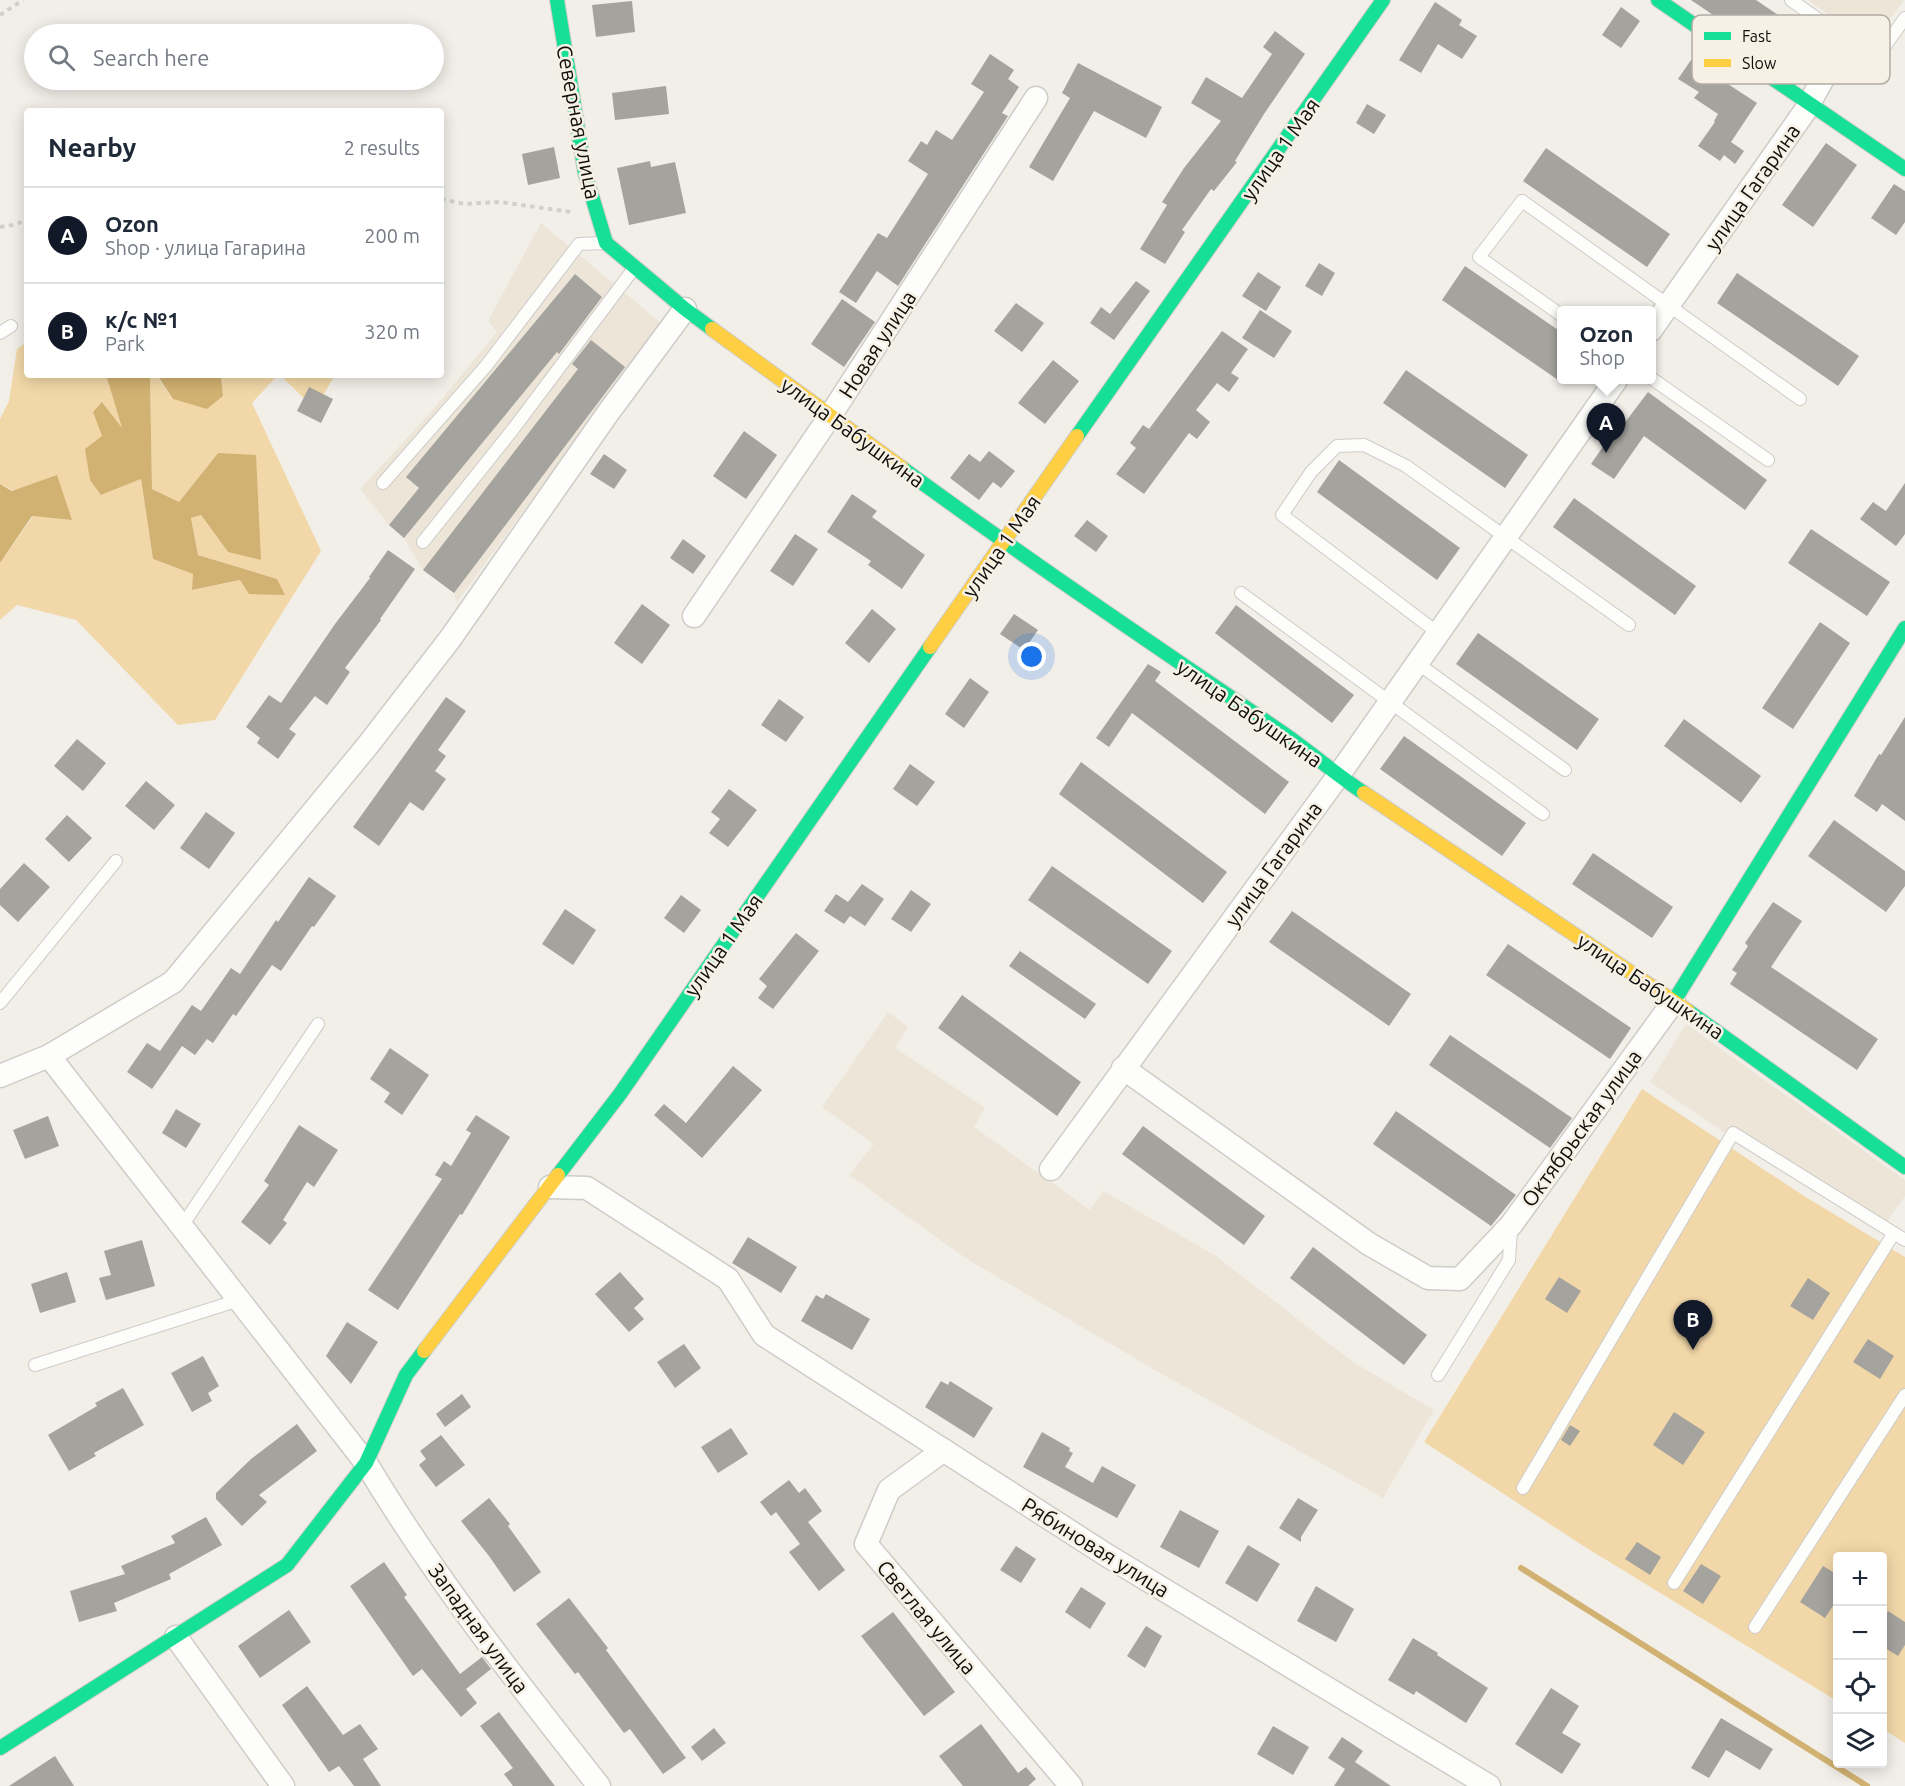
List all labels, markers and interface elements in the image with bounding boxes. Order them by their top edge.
legend [1692,15,1890,84]
search box [24,24,444,90]
text: Fast [1742,27,1772,45]
icon: search [45,41,78,74]
street label: Северная улица [552,43,606,201]
text: Search here [93,45,209,70]
text: Slow [1742,54,1777,72]
street label: улица 1 Мая [1236,93,1324,205]
street label: улица Гагарина [1700,119,1804,255]
text: Nearby [48,133,136,162]
text: 2 results [344,136,420,159]
text: Ozon [105,211,159,236]
text: A [60,224,75,247]
text: 200 m [364,224,420,247]
text: Shop · улица Гагарина [105,236,306,259]
street label: Новая улица [833,286,921,402]
popup [1557,306,1656,384]
text: к/с №1 [105,307,180,332]
text: B [61,320,74,343]
text: 320 m [364,320,420,343]
text: Ozon [1580,321,1633,346]
text: Park [105,332,145,355]
text: Shop [1580,346,1625,369]
street label: улица Бабушкина [776,372,930,492]
pin: A [1586,404,1626,453]
street label: улица 1 Мая [957,490,1045,602]
your location [1017,642,1046,671]
street label: улица Бабушкина [1173,654,1327,772]
street label: улица Гагарина [1220,797,1326,931]
street label: улица 1 Мая [679,889,767,1001]
street label: улица Бабушкина [1573,928,1729,1044]
street label: Октябрьская улица [1516,1045,1646,1211]
pin: B [1674,1300,1712,1350]
street label: Рябиновая улица [1018,1492,1174,1602]
map controls [1833,1552,1887,1768]
button: + [1833,1552,1887,1606]
street label: Светлая улица [872,1555,982,1679]
street label: Западная улица [424,1559,534,1697]
button: − [1833,1606,1887,1660]
button: locate [1833,1660,1887,1714]
button: layers [1833,1714,1887,1768]

